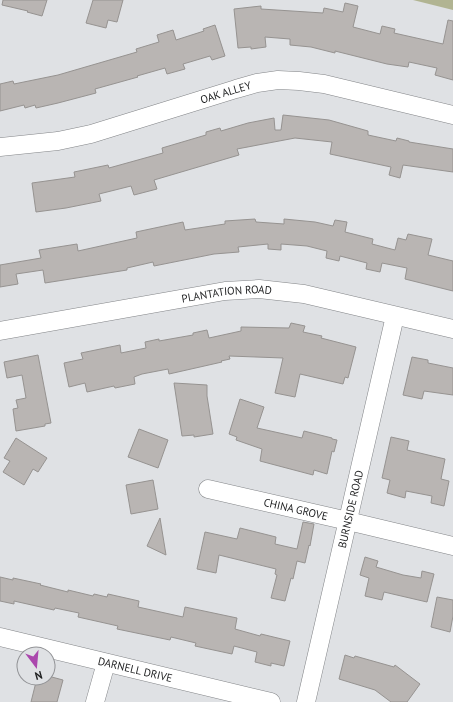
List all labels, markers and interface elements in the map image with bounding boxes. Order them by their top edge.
street label: OAK ALLEY [198,78,254,107]
street label: PLANTATION ROAD [180,282,273,306]
street label: BURNSIDE ROAD [335,469,366,549]
street label: CHINA GROVE [262,495,329,523]
north arrow [16,646,56,686]
street label: DARNELL DRIVE [96,654,174,685]
text: N [33,668,44,683]

